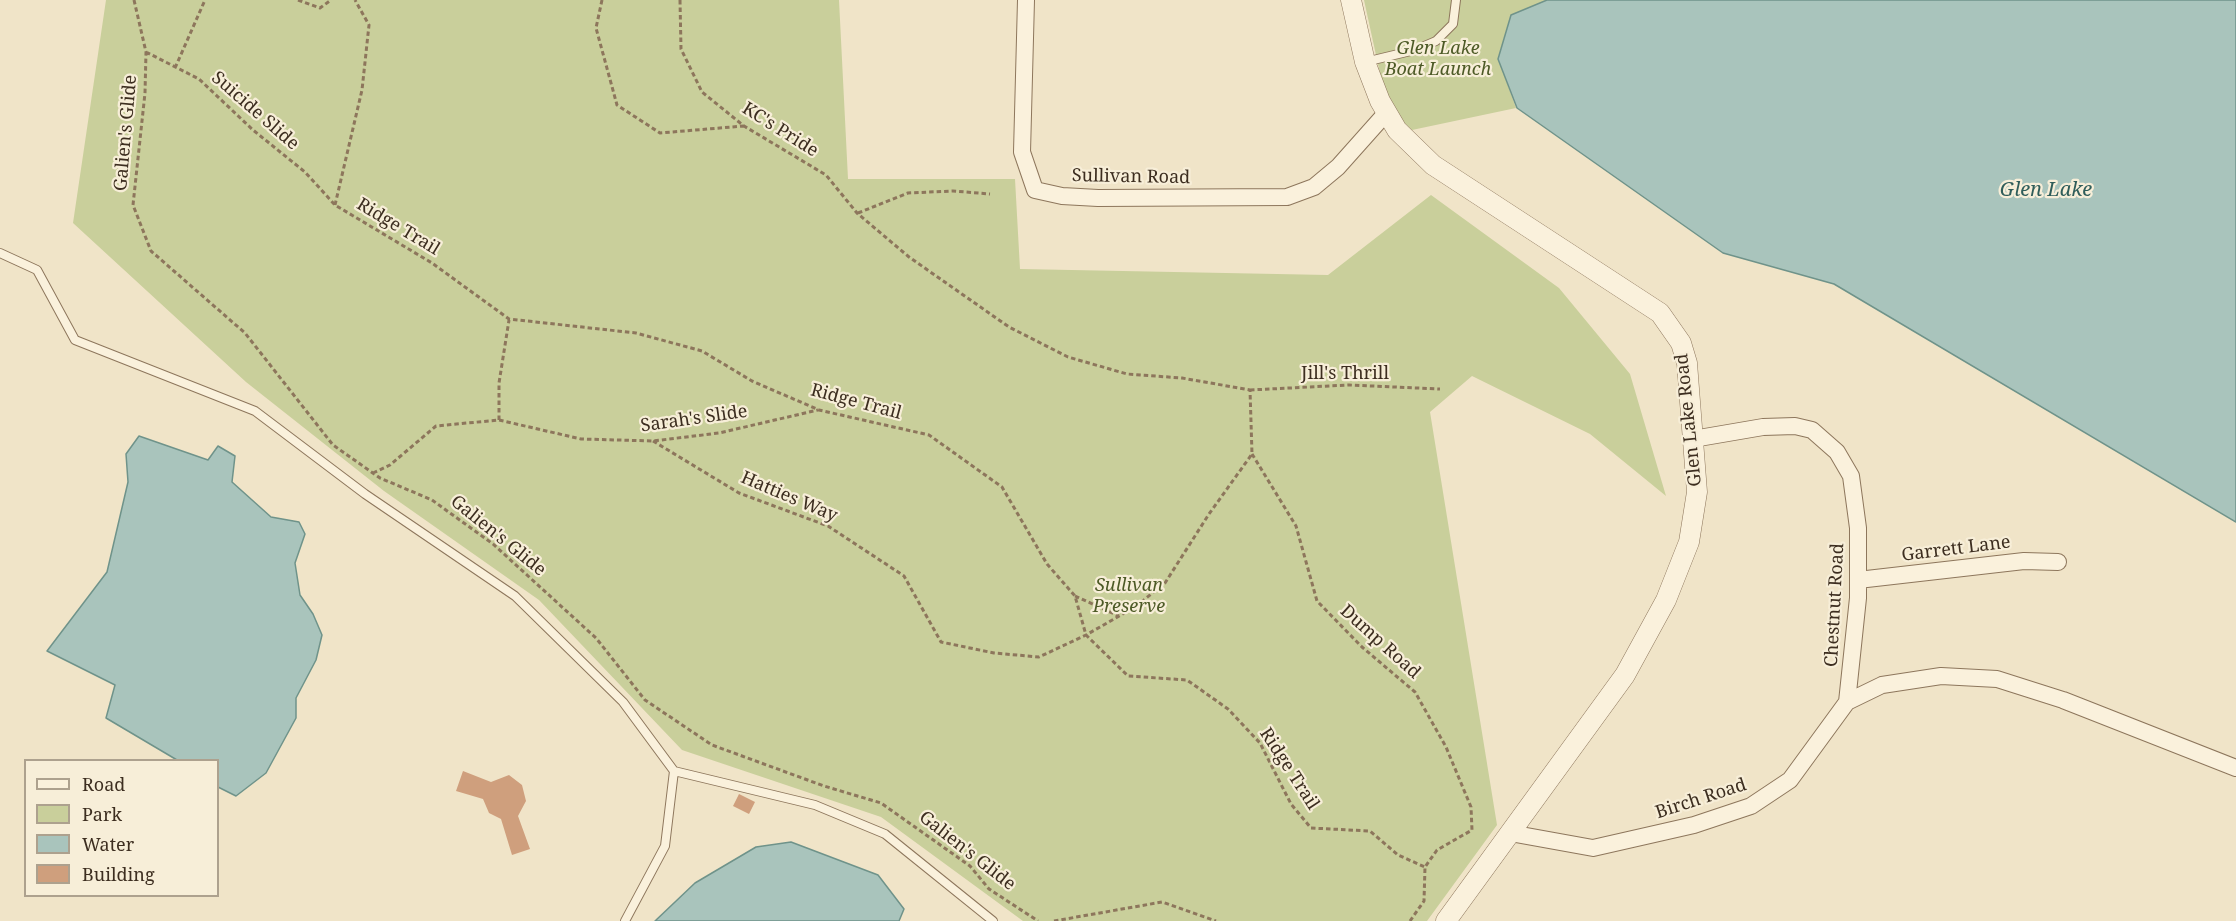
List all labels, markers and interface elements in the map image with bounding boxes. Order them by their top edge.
park label: Glen Lake Boat Launch [1385,38,1491,80]
street label: Suicide Slide [207,67,303,155]
street label: Galien's Glide [110,74,142,192]
street label: KC's Pride [738,98,822,162]
street label: Sullivan Road [1072,165,1190,189]
water label: Glen Lake [2000,178,2092,202]
street label: Ridge Trail [352,194,444,260]
street label: Glen Lake Road [1671,352,1707,488]
street label: Jill's Thrill [1301,363,1389,385]
street label: Ridge Trail [808,380,904,424]
street label: Sarah's Slide [639,401,749,437]
street label: Hatties Way [737,467,841,527]
street label: Galien's Glide [446,491,550,581]
street label: Garrett Lane [1900,532,2012,566]
street label: Chestnut Road [1821,543,1849,667]
park label: Sullivan Preserve [1093,575,1165,618]
street label: Dump Road [1335,600,1425,684]
street label: Ridge Trail [1255,724,1323,814]
legend [24,759,219,897]
text: Road [82,772,125,796]
street label: Birch Road [1653,774,1749,824]
text: Park [82,802,122,826]
street label: Galien's Glide [914,807,1020,895]
text: Water [82,832,134,856]
text: Building [82,862,155,886]

